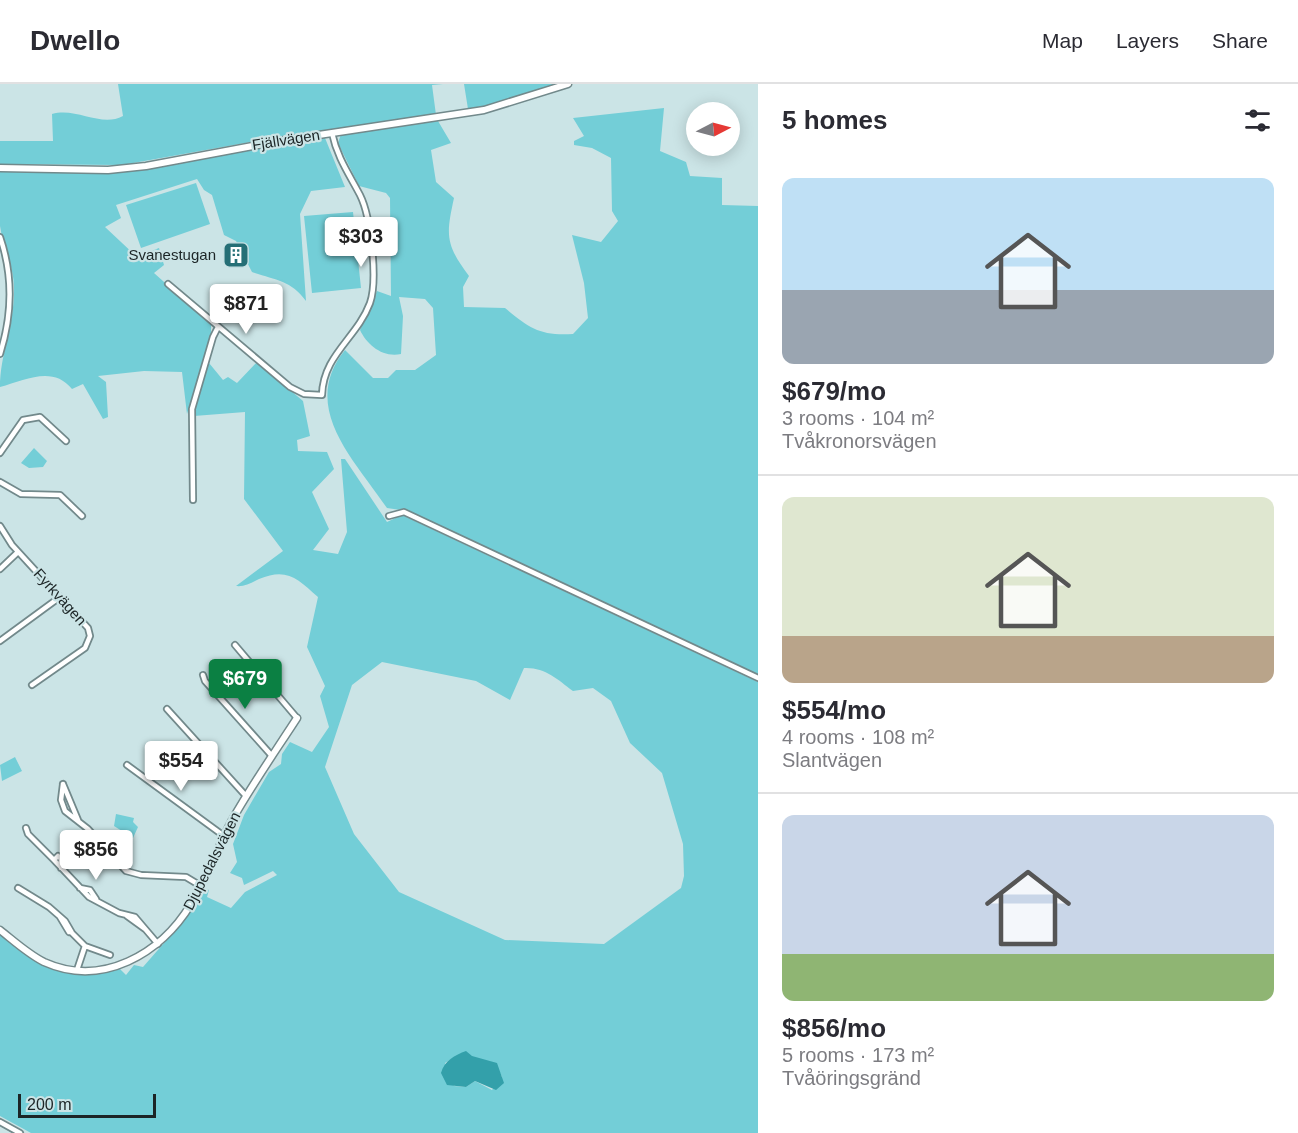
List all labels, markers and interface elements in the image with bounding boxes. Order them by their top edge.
text: Dwello [30,25,120,56]
text: Map [1042,29,1083,52]
text: Layers [1116,29,1179,52]
text: Share [1212,29,1268,52]
north arrow [686,102,740,156]
map controls [686,102,740,156]
icon: filters [1241,104,1274,137]
text: 5 homes [782,105,888,135]
street label: Fjällvägen [251,126,321,153]
pin: $303 [325,217,397,268]
icon: home [974,217,1082,325]
text: $303 [339,225,383,247]
building icon: Svanestugan [221,240,251,270]
place label: Svanestugan [128,246,216,263]
pin: $871 [210,284,282,335]
text: $871 [224,292,268,314]
text: $679/mo [782,376,886,406]
text: 3 rooms · 104 m² [782,407,934,429]
text: Tvåkronorsvägen [782,430,937,452]
icon: home [974,536,1082,644]
street label: Fyrkvägen [31,565,90,628]
pin: $679 [209,659,281,710]
text: $679 [223,667,267,689]
text: $554/mo [782,695,886,725]
text: 4 rooms · 108 m² [782,726,934,748]
pin: $554 [145,741,217,792]
text: $554 [159,749,203,771]
text: Slantvägen [782,749,882,771]
street label: Djupedalsvägen [180,809,244,913]
pin: $856 [60,830,132,881]
text: $856 [74,838,118,860]
icon: home [974,854,1082,962]
text: $856/mo [782,1013,886,1043]
text: 5 rooms · 173 m² [782,1044,934,1066]
text: Tvåöringsgränd [782,1067,921,1089]
scale bar [18,1091,156,1118]
text: 200 m [27,1096,71,1113]

